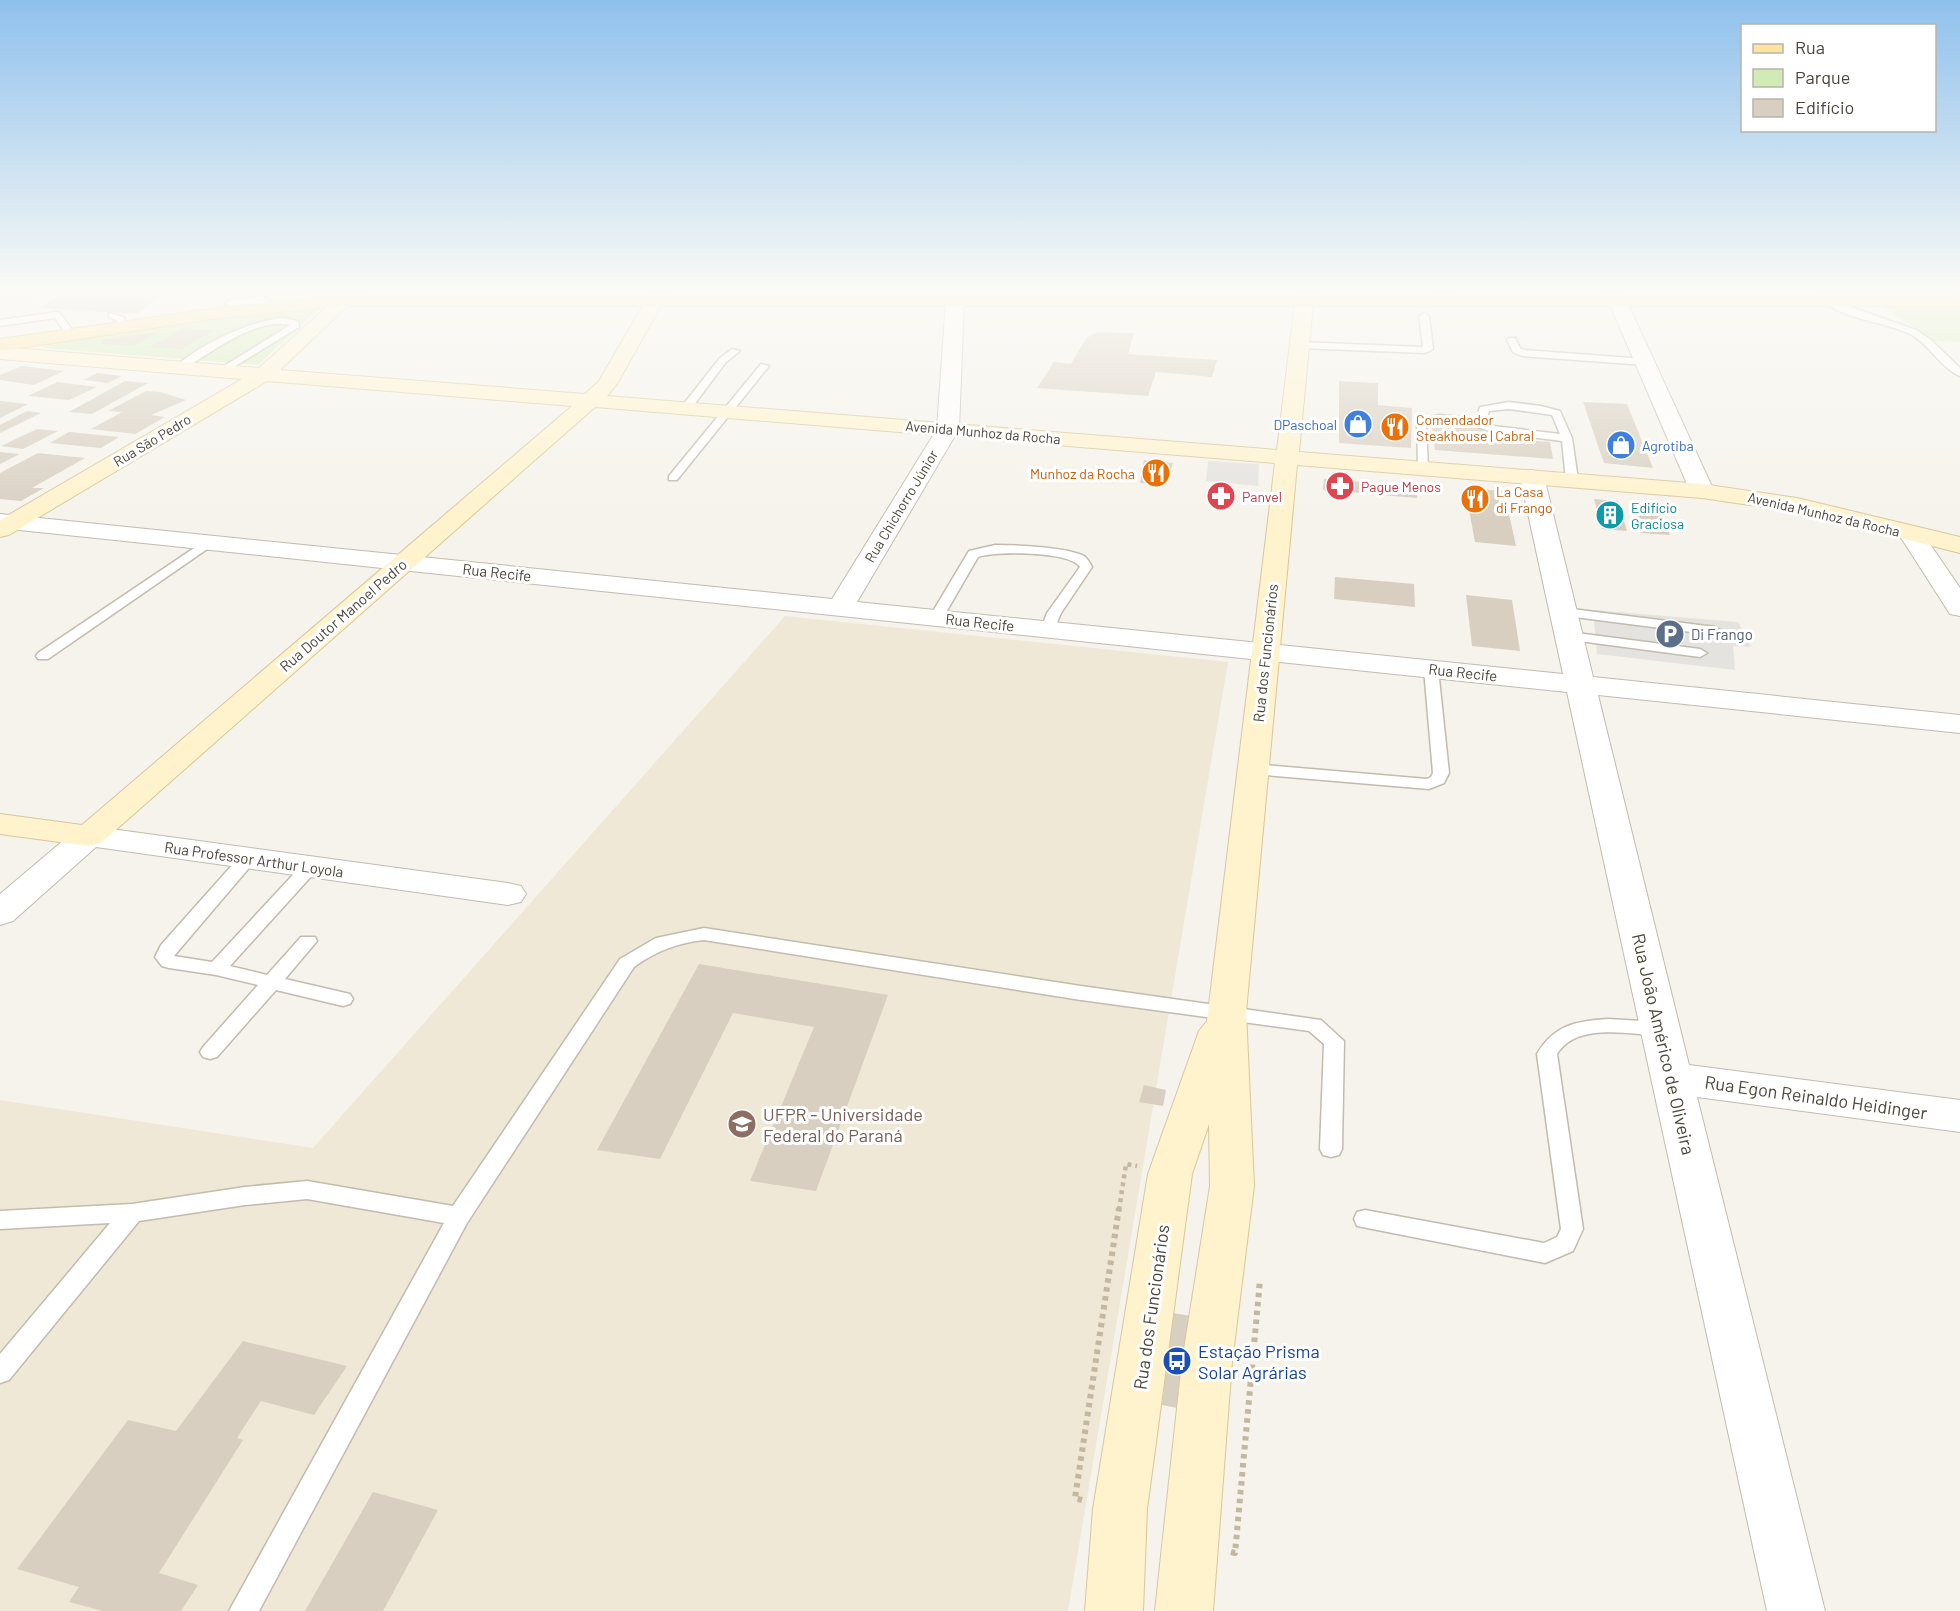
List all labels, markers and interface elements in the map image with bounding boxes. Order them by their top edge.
legend [1741,24,1936,132]
text: Rua [1795,36,1825,58]
text: Parque [1795,66,1850,88]
text: Edifício [1795,96,1854,118]
shop icon: DPaschoal [1342,408,1374,440]
street label: Rua São Pedro [110,410,194,470]
restaurant icon: Comendador Steakhouse | Cabral [1379,411,1411,443]
place label: Comendador Steakhouse | Cabral [1416,411,1534,444]
place label: DPaschoal [1273,416,1337,433]
street label: Avenida Munhoz da Rocha [905,417,1061,447]
shop icon: Agrotiba [1605,429,1637,461]
place label: Agrotiba [1642,437,1694,454]
street label: Rua Chichorro Júnior [861,447,941,565]
restaurant icon: Munhoz da Rocha [1140,457,1172,489]
place label: Munhoz da Rocha [1030,465,1135,482]
pharmacy icon: Pague Menos [1324,470,1356,502]
place label: Pague Menos [1361,478,1441,495]
pharmacy icon: Panvel [1205,480,1237,512]
restaurant icon: La Casa di Frango [1459,483,1491,515]
place label: La Casa di Frango [1496,483,1553,516]
place label: Panvel [1242,488,1282,505]
street label: Avenida Munhoz da Rocha [1746,488,1902,540]
building icon: Edifício Graciosa [1594,499,1626,531]
place label: Edifício Graciosa [1631,499,1684,532]
street label: Rua Doutor Manoel Pedro [276,555,410,675]
street label: Rua Recife [462,559,532,585]
street label: Rua dos Funcionários [1249,583,1281,723]
street label: Rua Recife [945,609,1015,635]
parking icon: Di Frango [1654,618,1686,650]
place label: Di Frango [1691,625,1753,643]
street label: Rua Recife [1428,659,1498,685]
street label: Rua Professor Arthur Loyola [163,838,345,880]
street label: Rua João Américo de Oliveira [1628,931,1700,1157]
street label: Rua Egon Reinaldo Heidinger [1703,1070,1929,1124]
place label: UFPR - Universidade Federal do Paraná [763,1103,923,1146]
school or university icon: UFPR - Universidade Federal do Paraná [726,1108,758,1140]
street label: Rua dos Funcionários [1129,1223,1173,1391]
place label: Estação Prisma Solar Agrárias [1198,1340,1320,1383]
bus stop icon: Estação Prisma Solar Agrárias [1161,1345,1193,1377]

